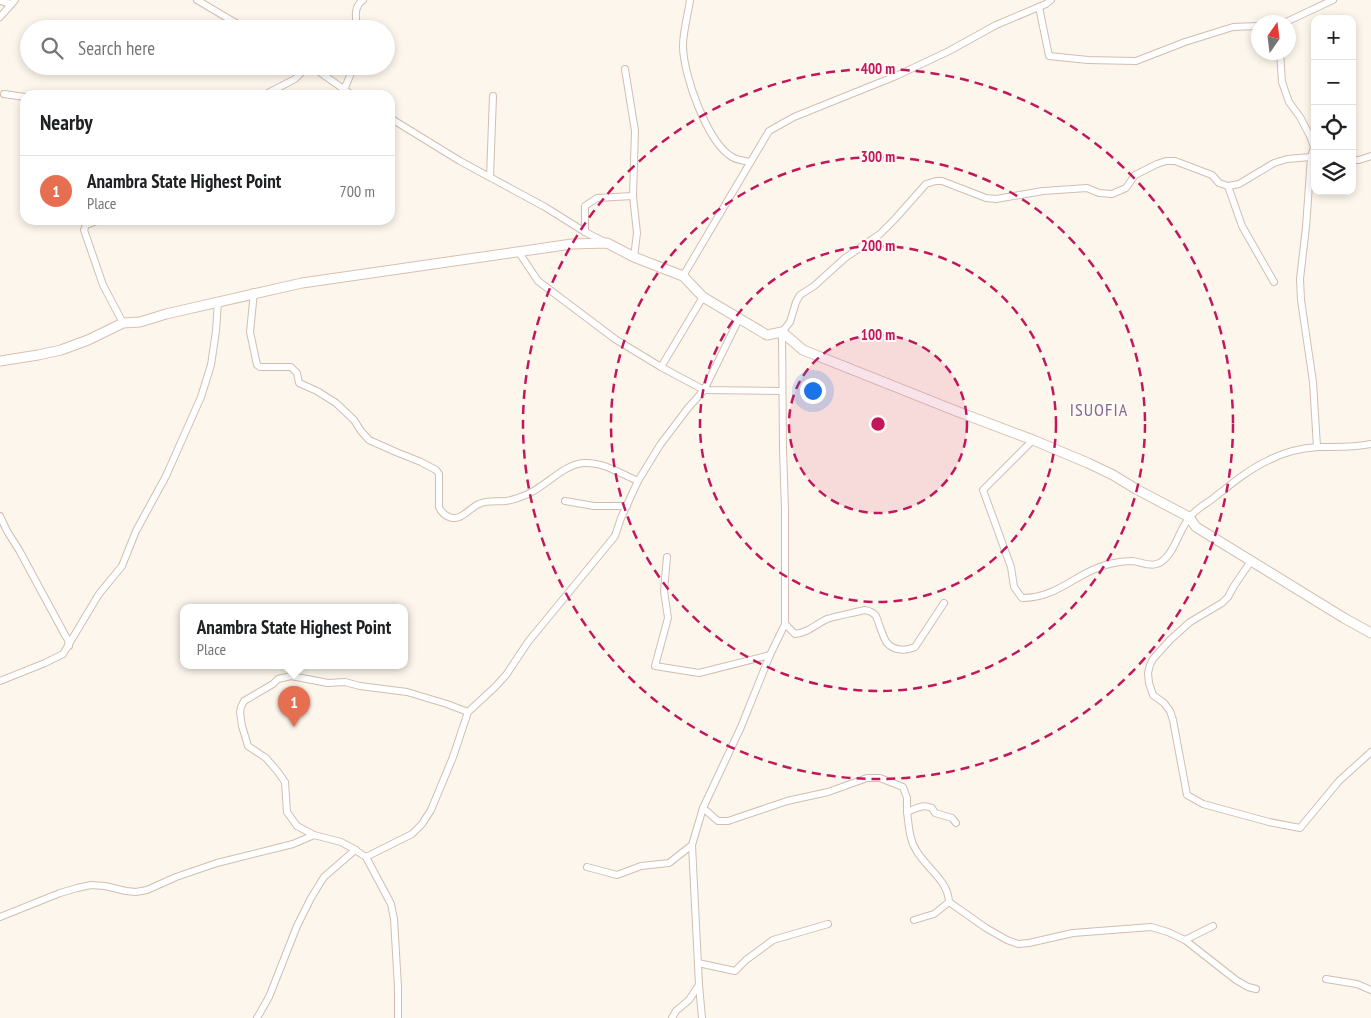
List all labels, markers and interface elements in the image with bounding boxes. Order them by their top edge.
north arrow [1251,15,1296,60]
map controls [1311,15,1356,195]
button: + [1311,15,1356,60]
search box [20,20,395,75]
icon: search [38,34,66,62]
text: Search here [78,36,155,60]
text: 400 m [861,59,895,78]
button: − [1311,60,1356,105]
button: locate [1311,105,1356,150]
text: Nearby [40,109,93,136]
text: 300 m [861,147,895,166]
button: layers [1311,150,1356,195]
text: Anambra State Highest Point [87,169,281,193]
text: 1 [52,181,60,201]
text: 700 m [340,181,375,201]
text: Place [87,193,116,213]
text: 200 m [861,236,895,255]
text: 100 m [861,325,895,344]
your location [800,378,826,404]
district label: ISUOFIA [1070,398,1128,421]
centre of rings [869,415,887,433]
popup [180,604,408,669]
text: Anambra State Highest Point [197,615,391,639]
text: Place [197,639,226,659]
pin: 1 [278,686,310,727]

